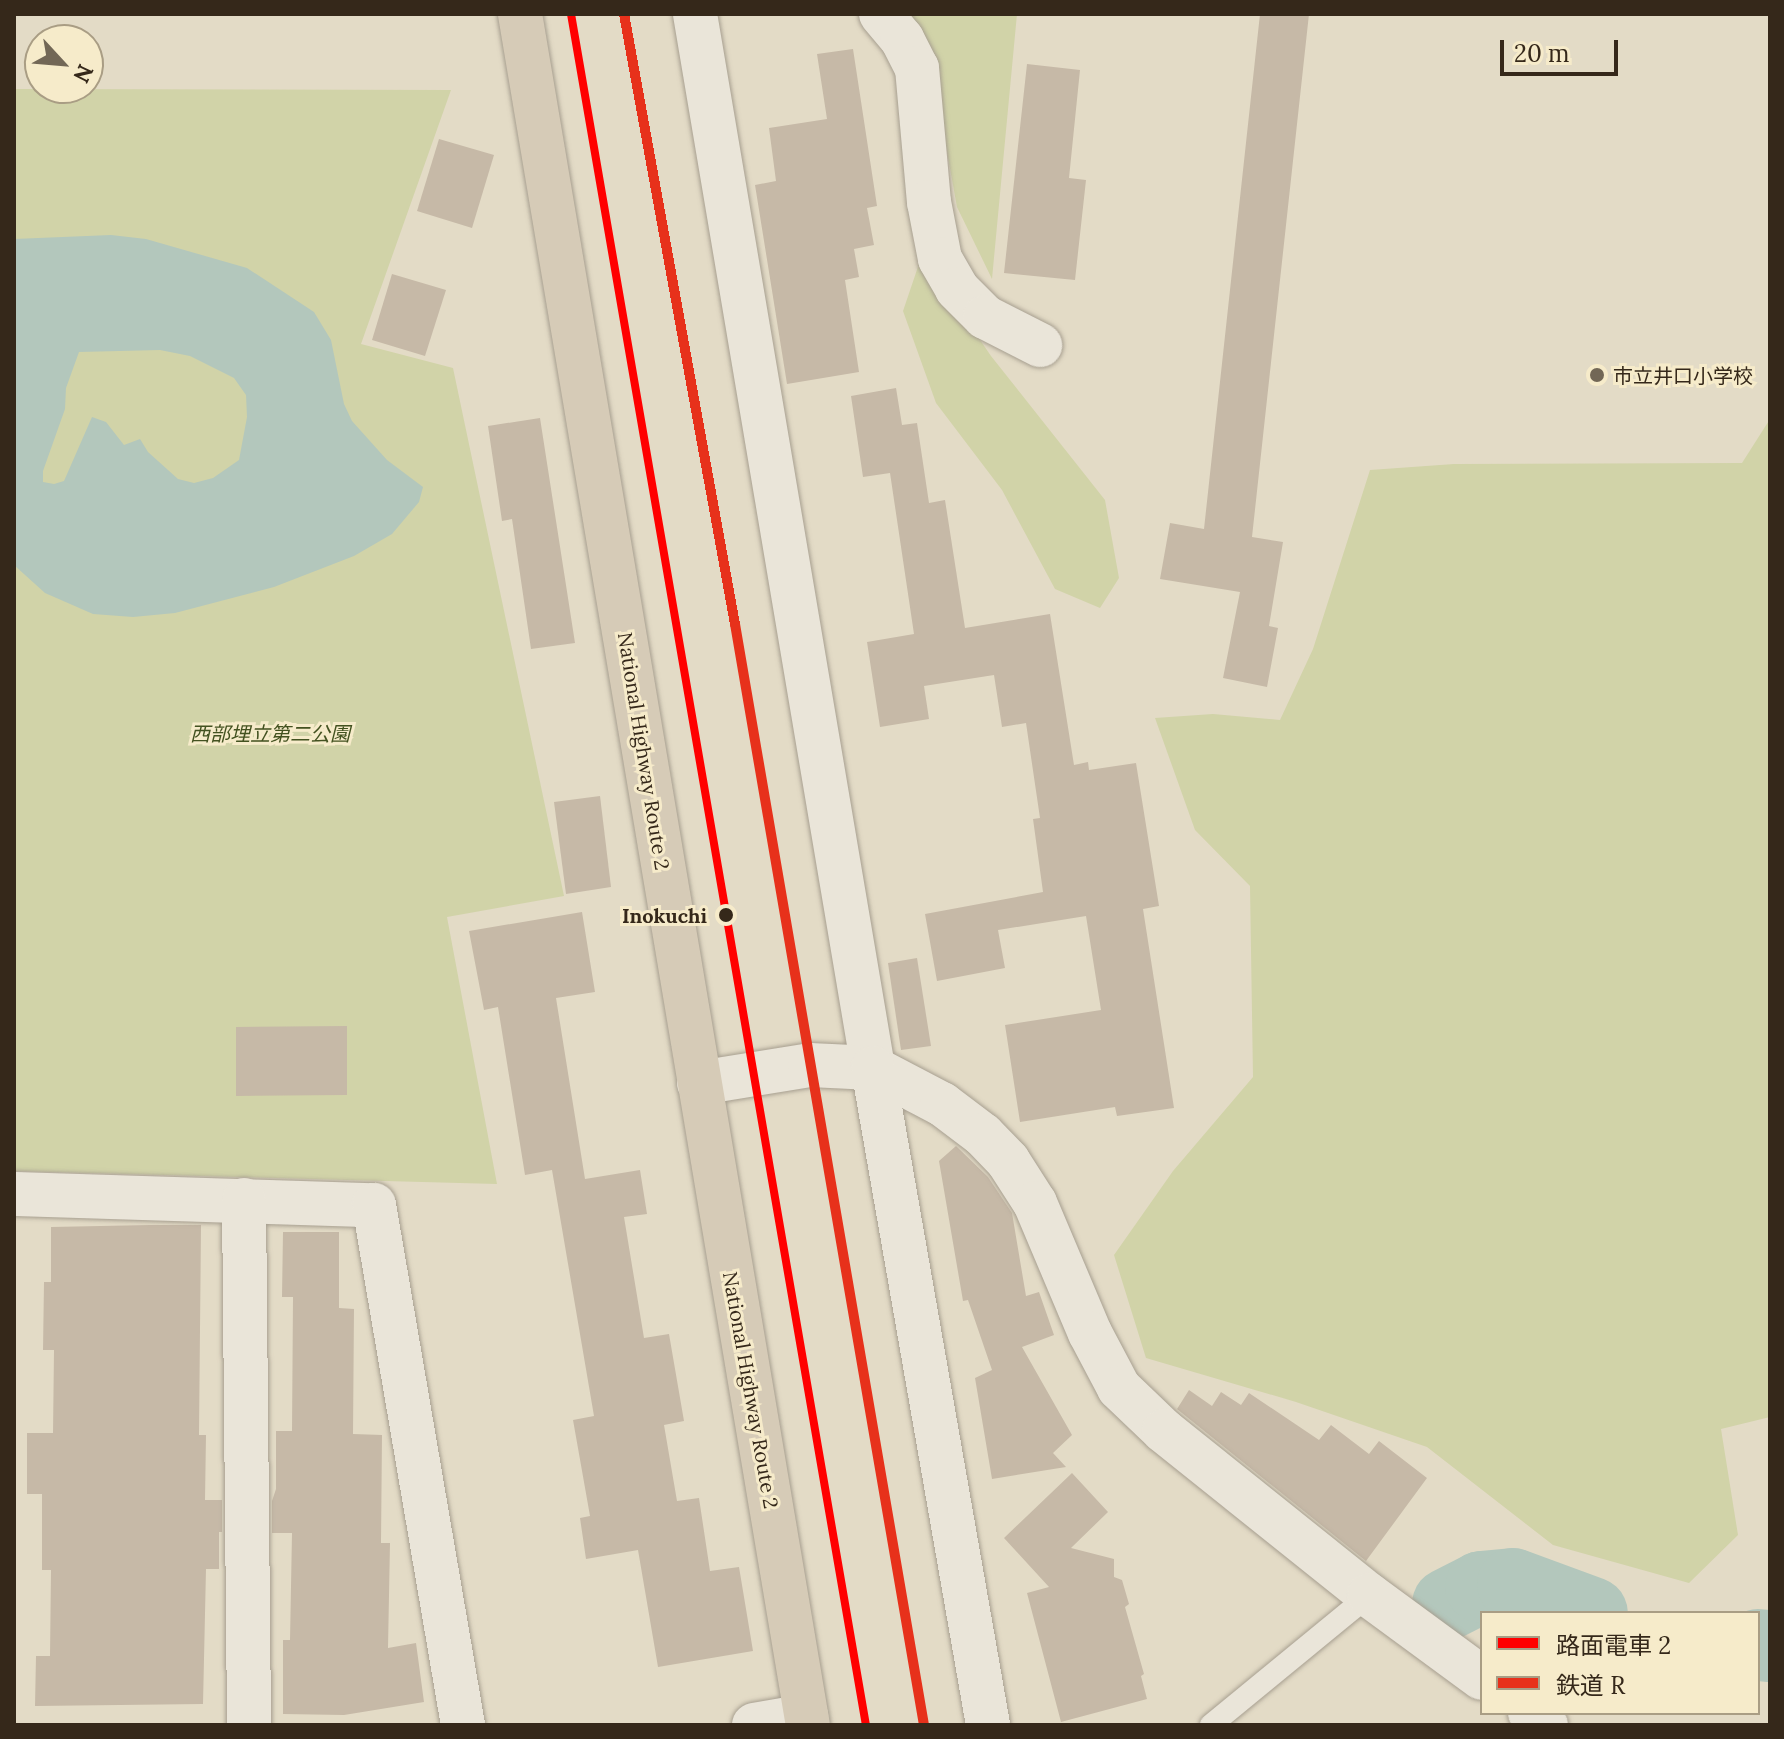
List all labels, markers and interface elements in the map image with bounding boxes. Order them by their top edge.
north arrow [24,24,104,104]
scale bar [1504,24,1622,74]
text: 20 m [1514,38,1570,69]
text: N [67,60,100,87]
place label: 市立井口小学校 [1613,363,1753,387]
marker: 市立井口小学校 [1588,366,1606,384]
street label: National Highway Route 2 [613,630,675,872]
park label: 西部埋立第二公園 [190,721,350,745]
place label: Inokuchi [622,903,707,927]
marker: Inokuchi [714,903,738,927]
street label: National Highway Route 2 [718,1270,784,1510]
legend [1480,1611,1760,1715]
text: 路面電車 2 [1556,1630,1671,1661]
text: 鉄道 R [1556,1670,1625,1701]

